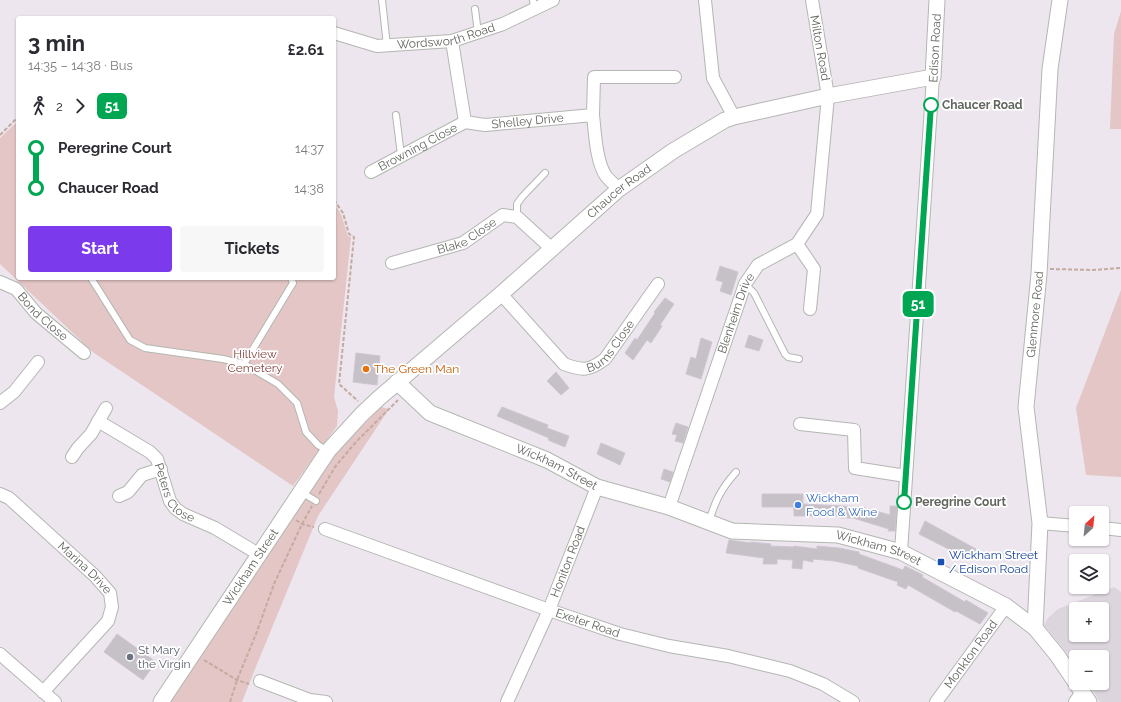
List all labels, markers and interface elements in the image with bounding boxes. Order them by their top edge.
street label: Edison Road [926,13,944,83]
street label: Milton Road [807,14,833,82]
street label: Wordsworth Road [397,20,497,52]
text: 3 min [28,30,85,56]
text: £2.61 [287,41,324,59]
text: 14:35 – 14:38 · Bus [28,58,133,73]
icon: walk [28,95,50,117]
icon: forward [69,95,91,117]
marker: Chaucer Road [923,97,939,113]
text: 51 [105,98,119,114]
place label: Chaucer Road [942,98,1023,112]
text: 2 [56,99,63,114]
street label: Shelley Drive [491,111,564,131]
street label: Browning Close [376,120,460,174]
text: Peregrine Court [58,139,172,157]
text: 14:37 [295,141,324,156]
street label: Chaucer Road [584,162,654,221]
text: Chaucer Road [58,179,159,197]
text: 14:38 [294,181,324,196]
street label: Blake Close [436,215,499,257]
button: Start [28,226,172,272]
button: Tickets [180,226,324,272]
street label: Blenheim Drive [715,270,757,355]
street label: Glenmore Road [1024,270,1046,358]
street label: Bond Close [15,289,71,344]
line badge: 51 [900,291,936,317]
text: 51 [911,296,925,312]
street label: Burns Close [585,317,637,375]
park label: Hillview Cemetery [228,347,283,375]
place label: The Green Man [374,362,459,376]
marker: The Green Man [361,364,371,374]
street label: Wickham Street [514,441,600,493]
street label: Peters Close [152,461,197,525]
place label: Wickham Food & Wine [806,491,877,519]
marker: Peregrine Court [896,494,912,510]
place label: Peregrine Court [915,495,1006,509]
marker: Wickham Food & Wine [793,500,803,510]
north arrow [1069,506,1109,546]
map controls [1069,506,1109,690]
street label: Honiton Road [548,524,588,599]
street label: Wickham Street [220,526,281,608]
street label: Wickham Street [834,528,924,568]
street label: Marina Drive [55,539,115,597]
place label: Wickham Street / Edison Road [949,548,1038,576]
button: layers [1069,554,1109,594]
marker: Wickham Street / Edison Road [936,557,946,567]
button: + [1069,602,1109,642]
street label: Exeter Road [554,606,622,640]
street label: Monkton Road [941,618,1000,691]
place label: St Mary the Virgin [138,643,191,671]
button: − [1069,650,1109,690]
marker: St Mary the Virgin [125,652,135,662]

